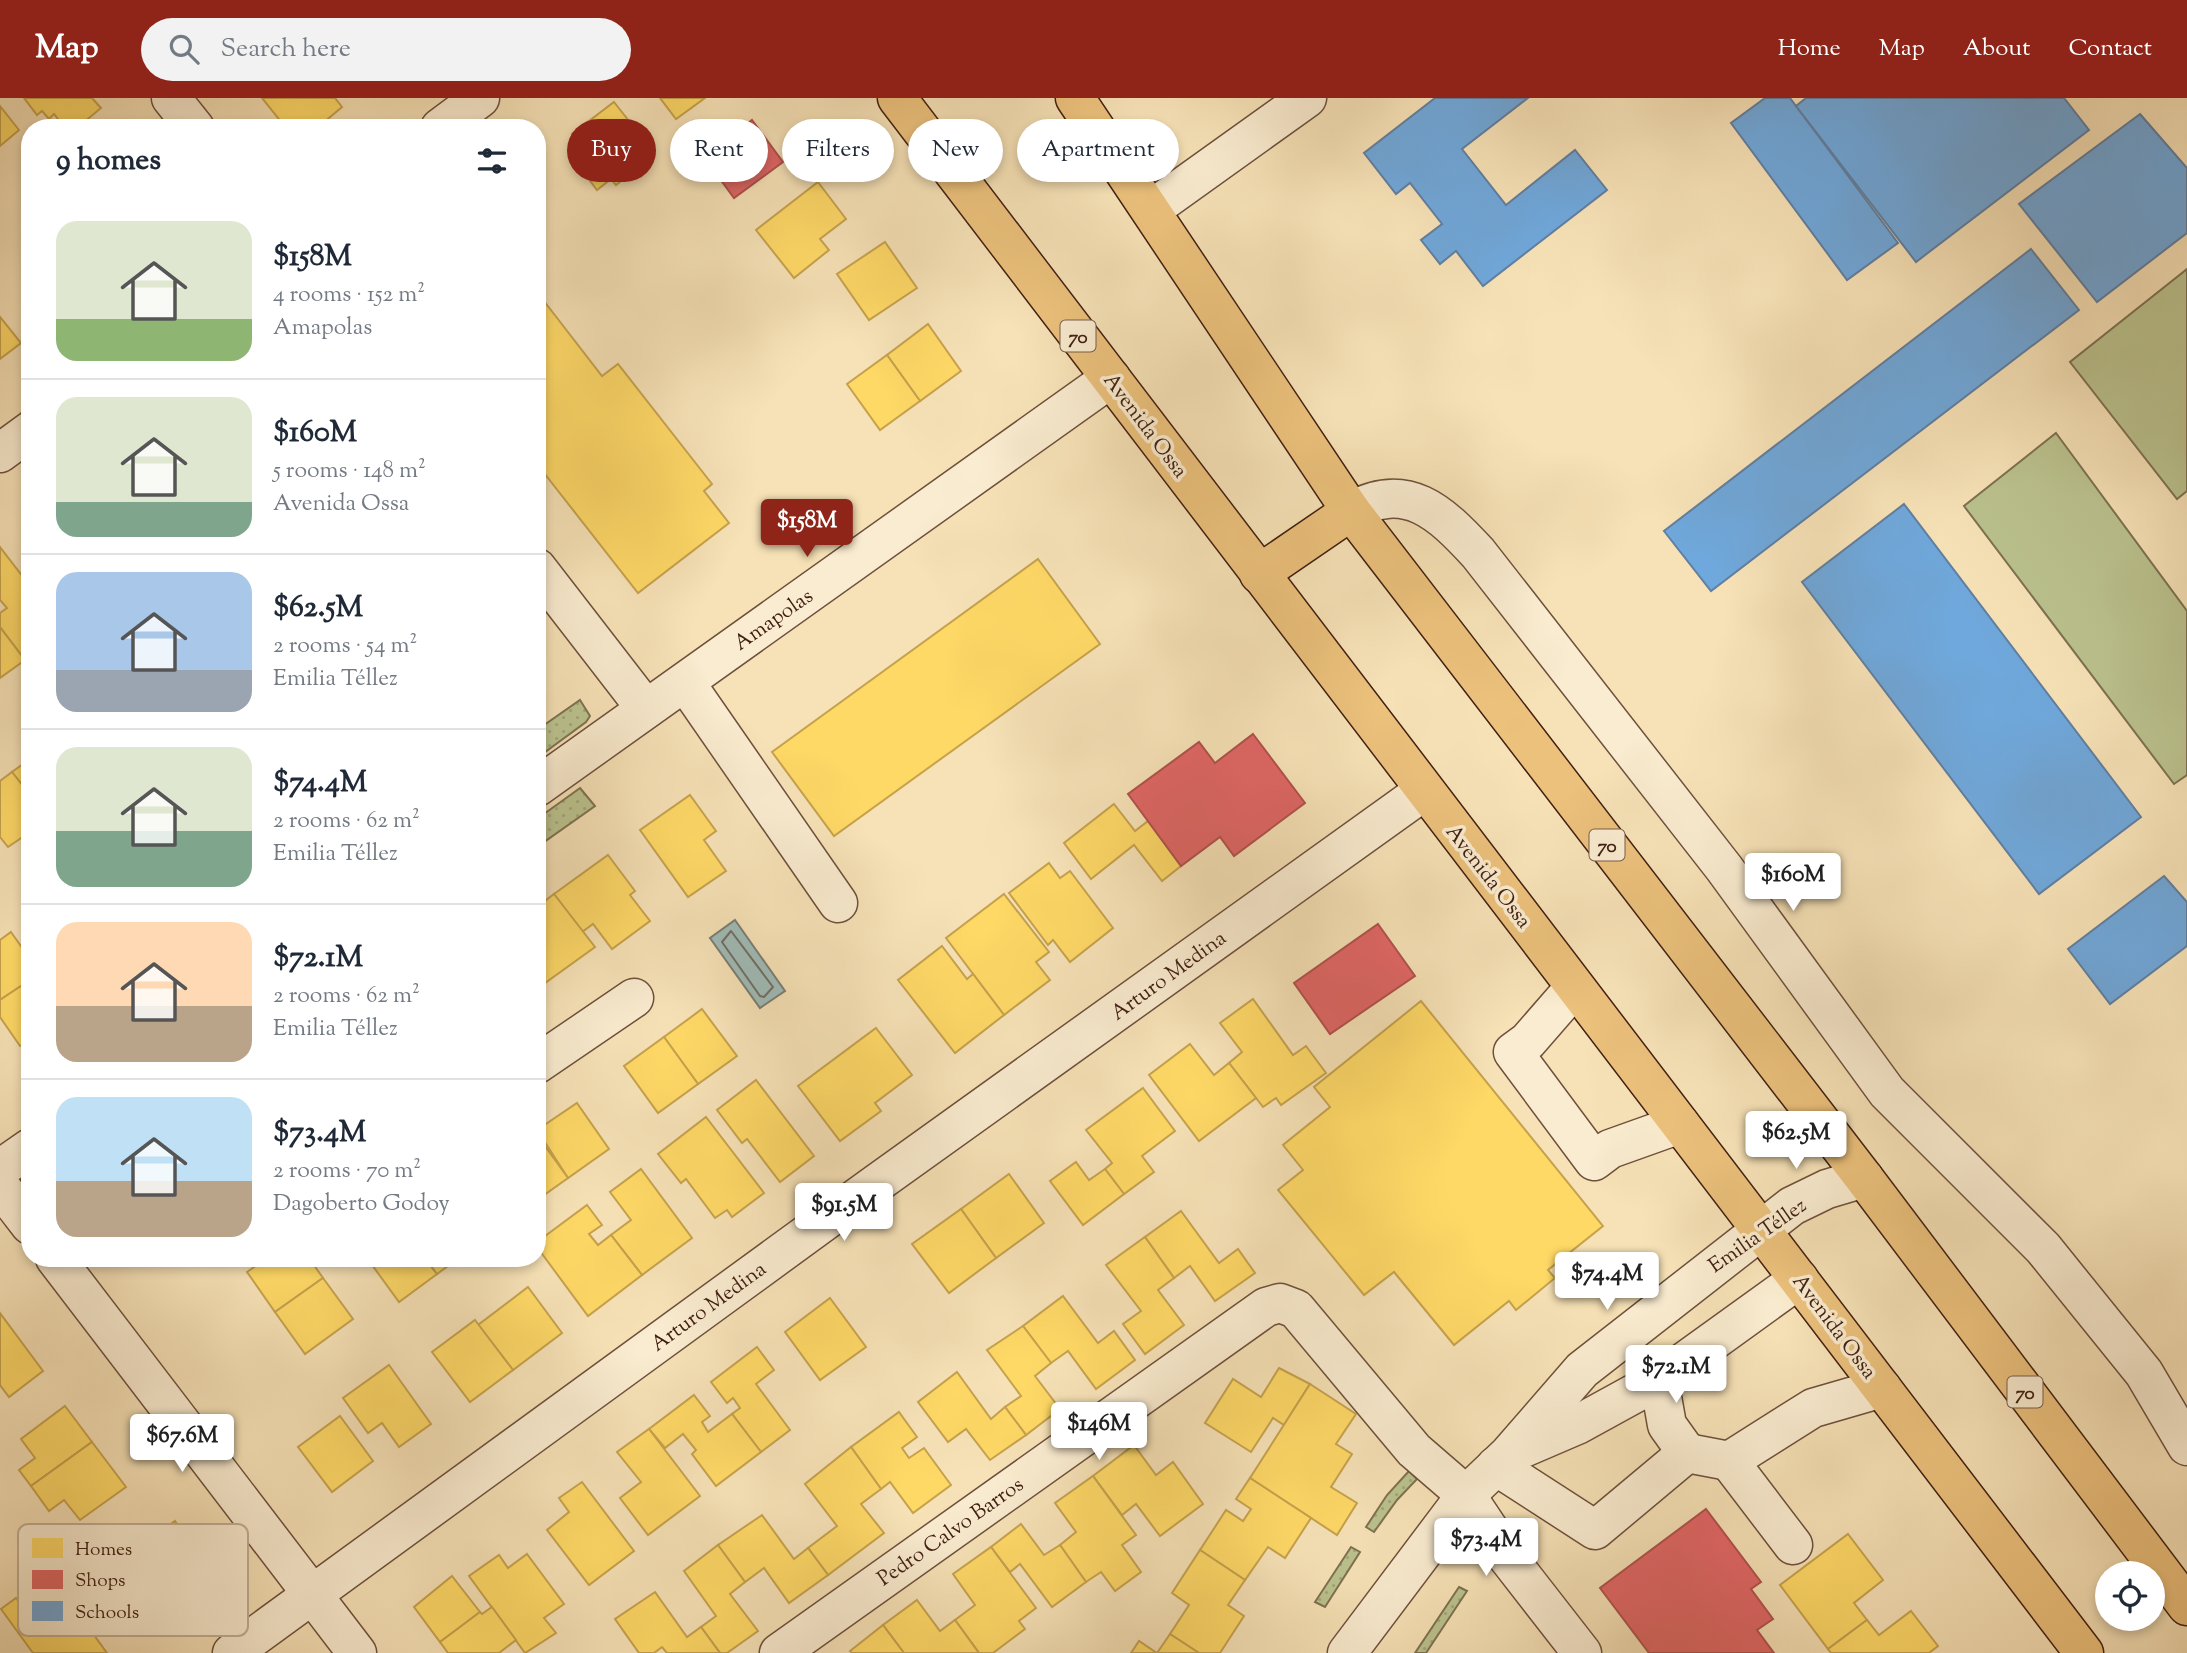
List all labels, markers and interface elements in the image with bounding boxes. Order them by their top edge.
search box [141,18,631,81]
text: Map [35,25,99,73]
icon: search [165,30,203,68]
text: Search here [221,31,351,68]
text: Home [1778,32,1841,66]
text: Map [1879,32,1925,66]
text: About [1963,32,2030,66]
text: Contact [2068,32,2152,66]
chip: Buy [567,119,656,182]
chip: Rent [670,119,768,182]
chip: Filters [782,119,894,182]
chip: New [908,119,1003,182]
chip: Apartment [1017,119,1179,182]
text: 9 homes [56,140,161,183]
icon: filters [473,142,511,180]
text: $158M [273,236,352,279]
icon: home [112,249,196,333]
text: 4 rooms · 152 m² [273,279,425,312]
text: Amapolas [273,312,372,345]
road number: 70 [1060,320,1096,352]
street label: Avenida Ossa [1095,367,1194,485]
text: $160M [273,412,357,455]
icon: home [112,425,196,509]
text: 5 rooms · 148 m² [273,455,426,488]
text: Avenida Ossa [273,488,409,521]
pin: $158M [758,500,856,559]
text: $158M [777,505,837,538]
street label: Amapolas [728,582,820,659]
text: $62.5M [273,587,363,630]
icon: home [112,600,196,684]
text: 2 rooms · 54 m² [273,630,417,663]
text: Emilia Téllez [273,663,398,696]
text: $74.4M [273,762,367,805]
icon: home [112,775,196,859]
text: 2 rooms · 62 m² [273,805,420,838]
street label: Avenida Ossa [1437,819,1538,936]
road number: 70 [1590,830,1624,860]
text: Emilia Téllez [273,838,398,871]
pin: $160M [1744,854,1842,913]
text: $160M [1761,859,1825,892]
street label: Arturo Medina [1105,924,1233,1029]
text: $72.1M [273,937,363,980]
icon: home [112,950,196,1034]
text: 2 rooms · 62 m² [273,980,420,1013]
text: Emilia Téllez [273,1013,398,1046]
text: $73.4M [273,1112,366,1155]
pin: $62.5M [1739,1112,1853,1171]
text: $62.5M [1761,1117,1831,1150]
icon: home [112,1125,196,1209]
text: 2 rooms · 70 m² [273,1155,421,1188]
pin: $91.5M [787,1184,901,1243]
text: Dagoberto Godoy [273,1188,450,1221]
text: $91.5M [811,1189,877,1222]
street label: Emilia Téllez [1703,1192,1813,1282]
pin: $74.4M [1550,1252,1664,1312]
street label: Arturo Medina [645,1255,773,1360]
text: $74.4M [1571,1258,1643,1291]
street label: Avenida Ossa [1784,1268,1883,1386]
pin: $72.1M [1619,1346,1733,1405]
text: $72.1M [1641,1351,1711,1384]
road number: 70 [2008,1376,2042,1408]
pin: $146M [1050,1402,1148,1462]
text: $146M [1067,1408,1131,1441]
pin: $67.6M [125,1414,239,1474]
text: $67.6M [146,1420,218,1453]
street label: Pedro Calvo Barros [872,1471,1030,1594]
pin: $73.4M [1429,1518,1543,1578]
legend [18,1524,248,1636]
text: $73.4M [1450,1524,1522,1557]
text: Homes [75,1537,132,1564]
map controls [2095,1561,2165,1631]
button: locate [2095,1561,2165,1631]
text: Shops [75,1568,126,1595]
text: Schools [75,1600,139,1627]

